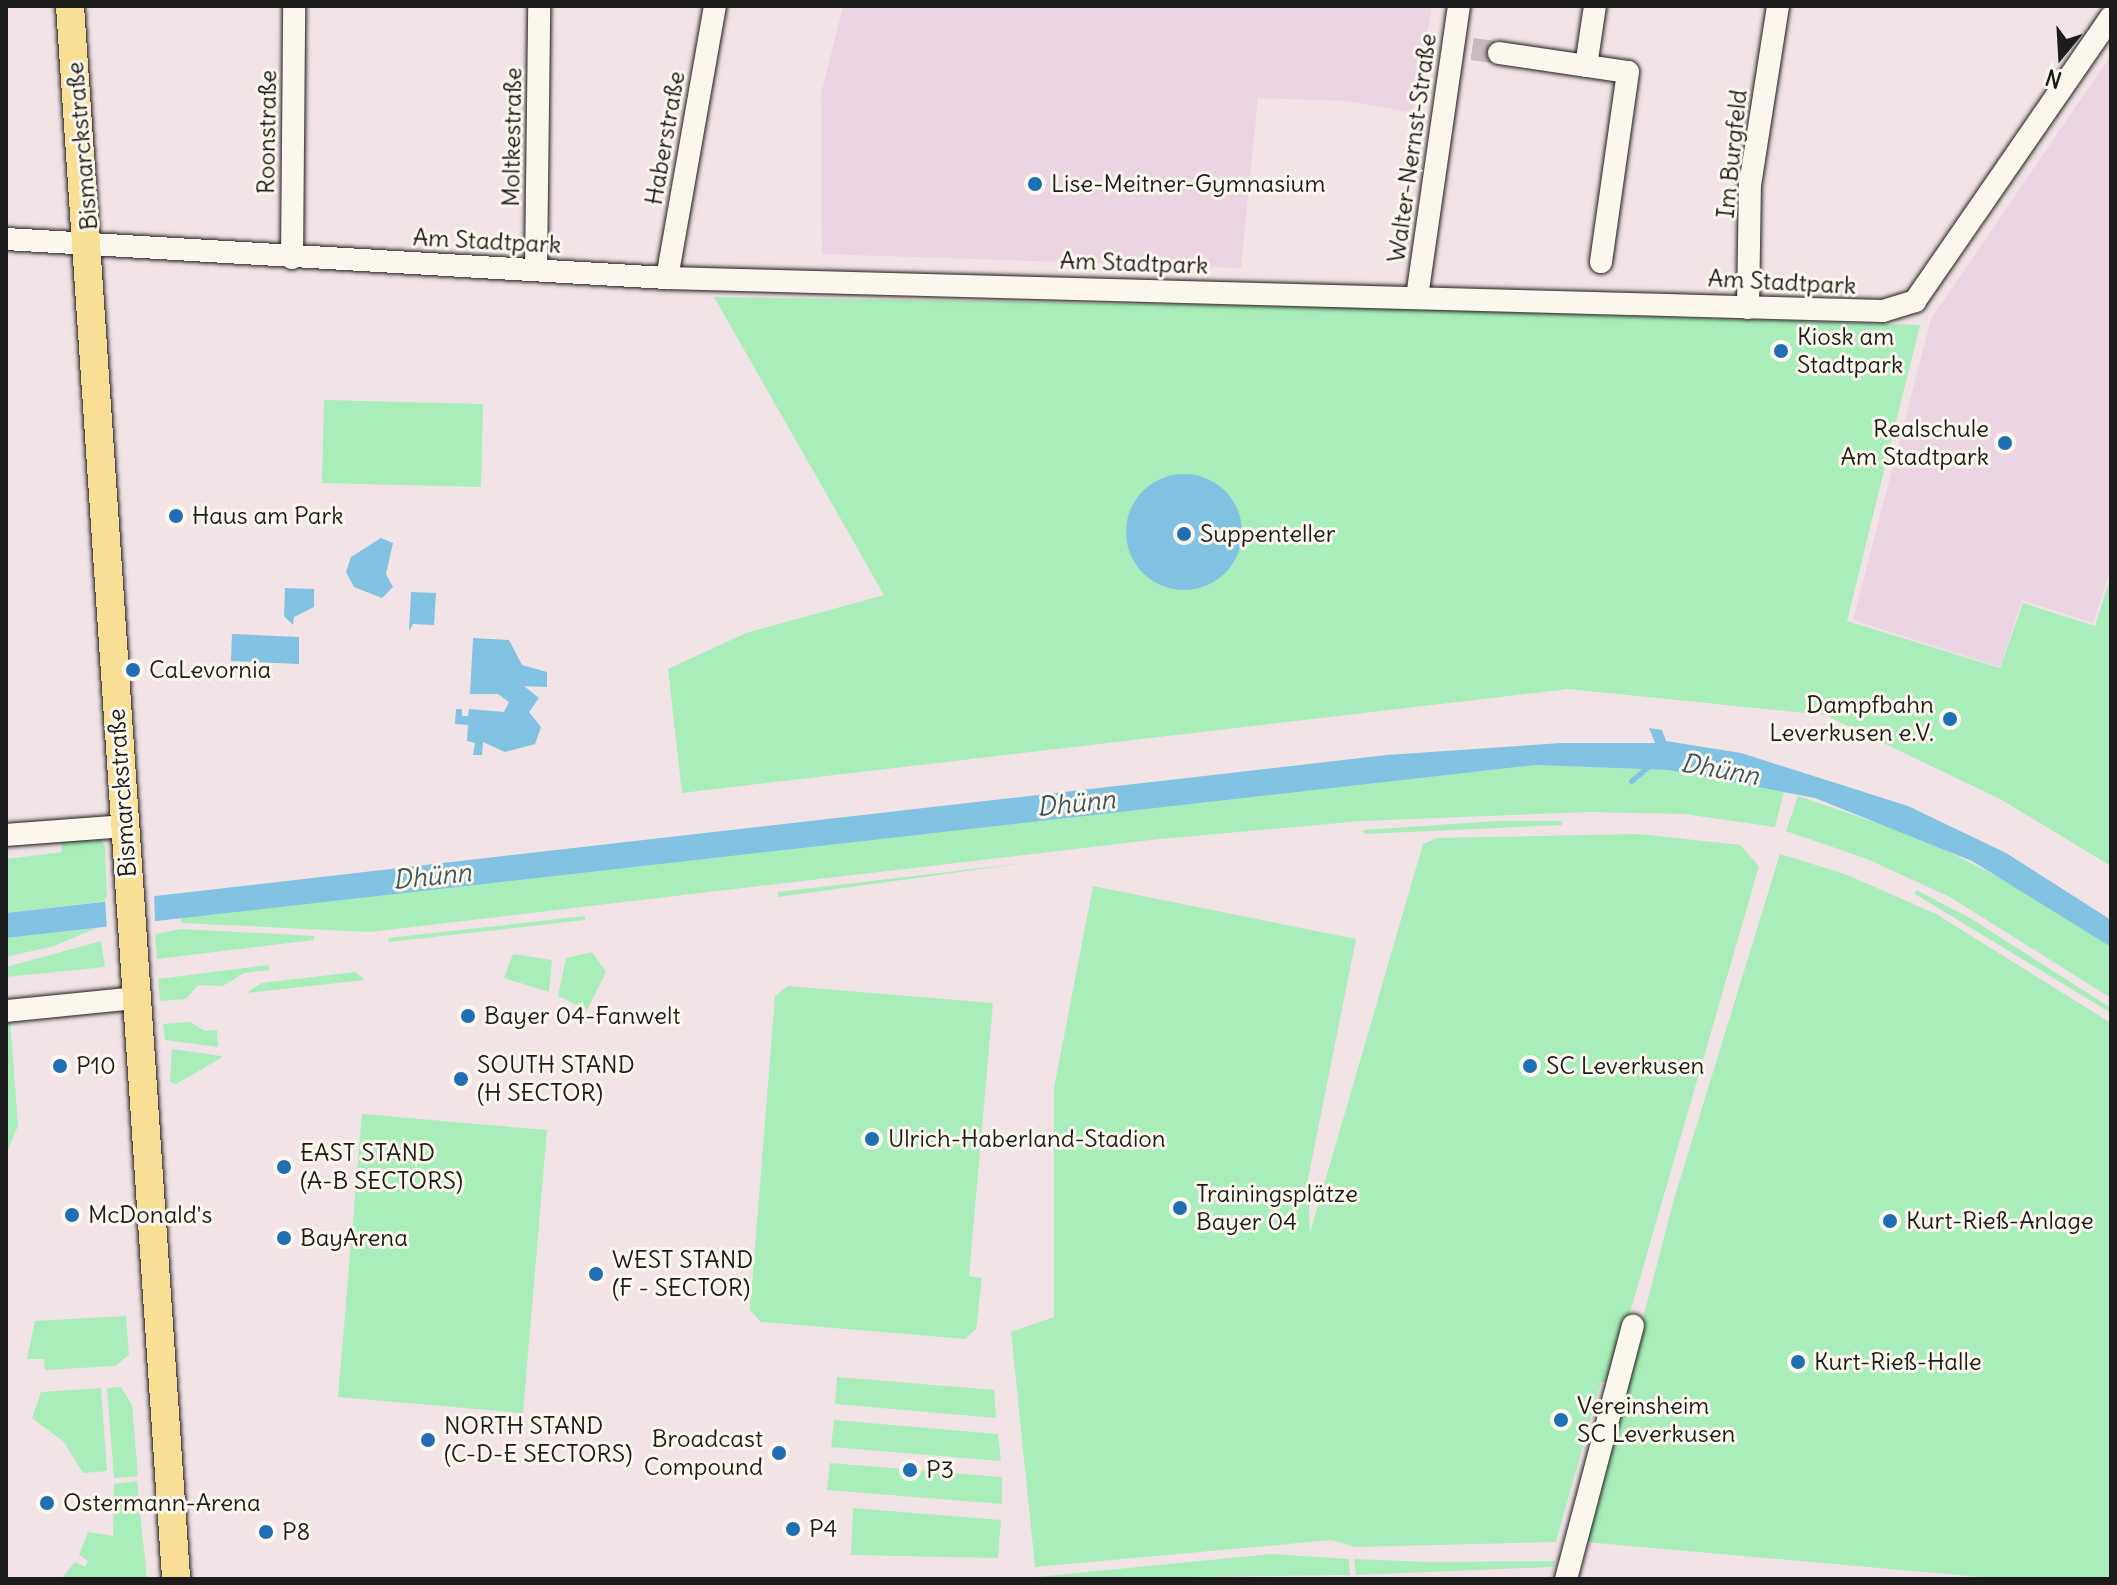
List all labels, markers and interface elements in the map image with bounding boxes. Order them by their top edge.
north arrow [2021,16,2101,96]
street label: Walter-Nernst-Straße [1382,32,1442,264]
street label: Bismarckstraße [60,61,104,231]
text: N [2042,63,2065,94]
street label: Moltkestraße [496,67,528,207]
street label: Haberstraße [639,69,691,207]
street label: Roonstraße [252,70,282,194]
street label: Im Burgfeld [1711,88,1753,220]
place label: Lise-Meitner-Gymnasium [1051,170,1326,198]
marker: Lise-Meitner-Gymnasium [1026,175,1044,193]
street label: Am Stadtpark [412,223,562,259]
street label: Am Stadtpark [1059,246,1209,280]
street label: Am Stadtpark [1707,264,1857,300]
place label: Kiosk am Stadtpark [1797,323,1903,379]
marker: Kiosk am Stadtpark [1772,342,1790,360]
place label: Realschule Am Stadtpark [1841,415,1989,471]
marker: Realschule Am Stadtpark [1996,434,2014,452]
place label: Haus am Park [192,502,344,530]
marker: Haus am Park [167,507,185,525]
place label: Suppenteller [1200,520,1336,548]
marker: Suppenteller [1175,525,1193,543]
place label: CaLevornia [149,656,271,684]
marker: CaLevornia [124,661,142,679]
place label: Dampfbahn Leverkusen e.V. [1769,691,1934,747]
street label: Bismarckstraße [102,708,142,878]
marker: Dampfbahn Leverkusen e.V. [1941,710,1959,728]
water label: Dhünn [1679,747,1761,791]
water label: Dhünn [1035,783,1117,823]
water label: Dhünn [391,856,473,896]
place label: Bayer 04-Fanwelt [484,1002,680,1030]
marker: Bayer 04-Fanwelt [459,1007,477,1025]
place label: SOUTH STAND (H SECTOR) [477,1051,635,1107]
place label: P10 [76,1052,116,1080]
place label: SC Leverkusen [1546,1052,1704,1080]
marker: P10 [51,1057,69,1075]
marker: SC Leverkusen [1521,1057,1539,1075]
marker: SOUTH STAND (H SECTOR) [452,1070,470,1088]
place label: Ulrich-Haberland-Stadion [888,1125,1166,1153]
marker: Ulrich-Haberland-Stadion [863,1130,881,1148]
place label: EAST STAND (A-B SECTORS) [300,1139,463,1195]
marker: EAST STAND (A-B SECTORS) [275,1158,293,1176]
place label: Trainingsplätze Bayer 04 [1196,1180,1358,1236]
marker: Trainingsplätze Bayer 04 [1171,1199,1189,1217]
place label: McDonald's [88,1201,212,1229]
marker: McDonald's [63,1206,81,1224]
place label: Kurt-Rieß-Anlage [1906,1207,2094,1235]
marker: Kurt-Rieß-Anlage [1881,1212,1899,1230]
place label: BayArena [300,1224,408,1252]
marker: BayArena [275,1229,293,1247]
place label: WEST STAND (F - SECTOR) [612,1246,753,1302]
marker: WEST STAND (F - SECTOR) [587,1265,605,1283]
place label: Kurt-Rieß-Halle [1814,1348,1982,1376]
marker: Kurt-Rieß-Halle [1789,1353,1807,1371]
place label: Vereinsheim SC Leverkusen [1577,1392,1735,1448]
marker: Vereinsheim SC Leverkusen [1552,1411,1570,1429]
place label: NORTH STAND (C-D-E SECTORS) [444,1412,632,1468]
place label: Broadcast Compound [644,1425,763,1481]
marker: NORTH STAND (C-D-E SECTORS) [419,1431,437,1449]
marker: Broadcast Compound [770,1444,788,1462]
place label: P3 [926,1456,954,1484]
marker: P3 [901,1461,919,1479]
place label: Ostermann-Arena [63,1489,261,1517]
marker: Ostermann-Arena [38,1494,56,1512]
place label: P4 [809,1515,837,1543]
place label: P8 [282,1518,310,1546]
marker: P4 [784,1520,802,1538]
marker: P8 [257,1523,275,1541]

